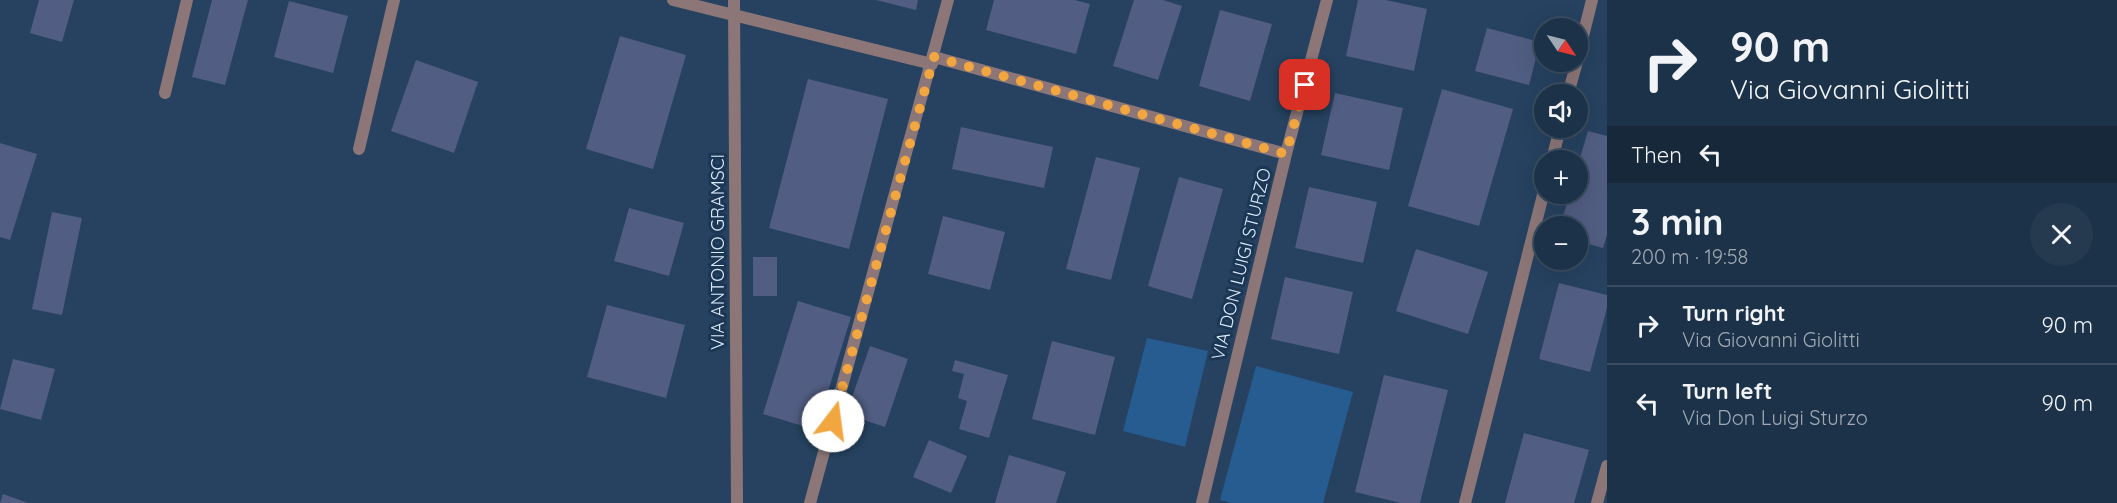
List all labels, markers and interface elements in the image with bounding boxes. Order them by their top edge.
north arrow [1534,18,1588,72]
map controls [1534,18,1588,270]
text: 90 m [1730,20,1830,73]
icon: right [1631,24,1709,102]
pin [1279,59,1330,110]
icon: arrive [1288,68,1321,101]
text: Via Giovanni Giolitti [1730,72,1970,106]
button: sound [1534,84,1588,138]
icon: left [1694,138,1727,171]
text: Then [1631,141,1682,169]
button: + [1534,150,1588,204]
street label: VIA ANTONIO GRAMSCI [706,154,729,350]
street label: VIA DON LUIGI STURZO [1206,165,1276,363]
text: 3 min [1631,199,1724,244]
button: close [2030,203,2093,266]
button: − [1534,216,1588,270]
text: 200 m · 19:58 [1631,244,1748,269]
text: Turn right [1682,299,1786,327]
icon: right [1631,309,1664,342]
text: 90 m [2042,311,2093,339]
text: Via Giovanni Giolitti [1682,327,1860,352]
text: Turn left [1682,377,1772,405]
icon: left [1631,387,1664,420]
position arrow [801,389,865,453]
text: 90 m [2042,389,2093,417]
text: Via Don Luigi Sturzo [1682,405,1868,430]

